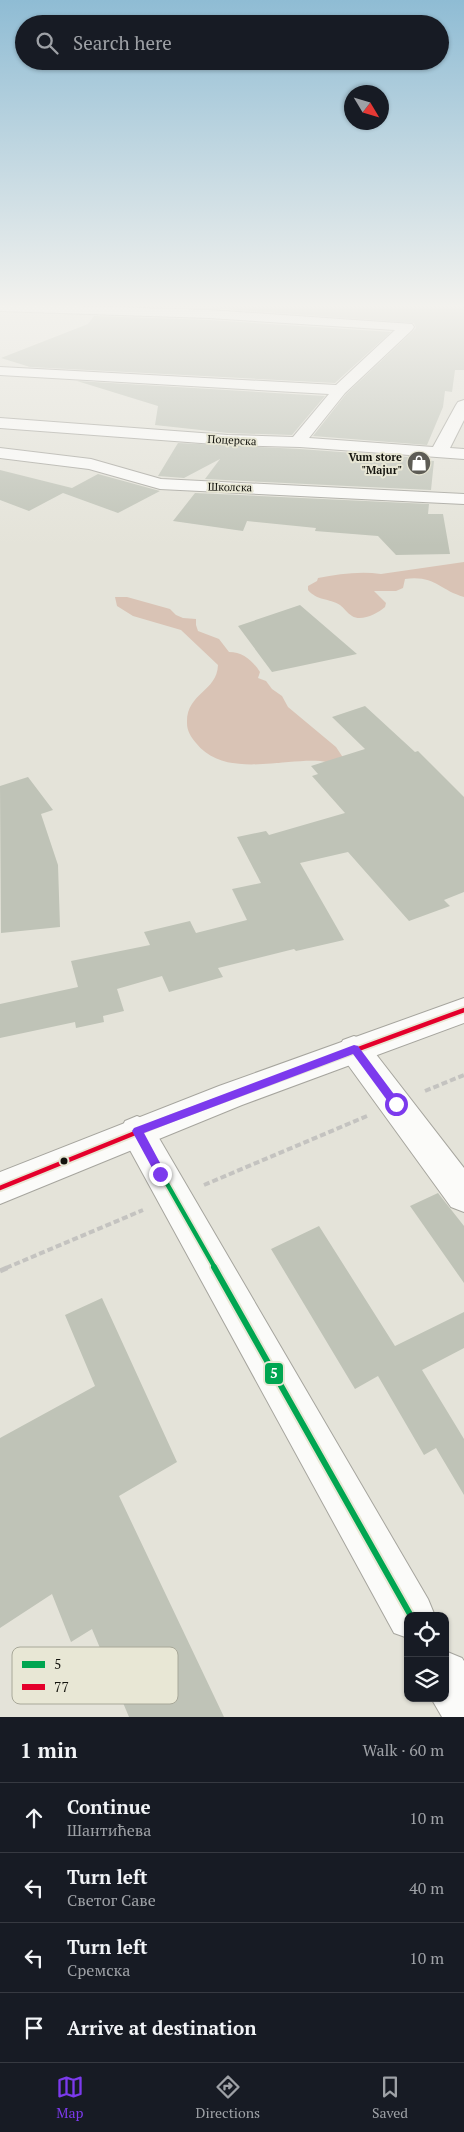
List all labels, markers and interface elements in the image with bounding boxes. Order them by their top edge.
search box [15,15,449,70]
icon: search [33,29,61,57]
text: Search here [73,30,172,55]
north arrow [344,85,389,130]
street label: Поцерска [207,432,257,448]
place label: Vum store "Majur" [348,450,402,477]
shop icon: Vum store "Majur" [406,450,432,476]
street label: Школска [208,480,253,494]
route start [385,1093,408,1116]
unlabelled marker [59,1156,69,1166]
route end [149,1163,172,1186]
line badge: 5 [264,1362,284,1385]
text: 5 [270,1363,278,1382]
map controls [404,1612,449,1702]
button: locate [404,1612,449,1657]
legend [12,1647,178,1704]
text: 5 [54,1654,61,1673]
button: layers [404,1657,449,1702]
text: 77 [54,1677,69,1696]
text: 1 min [20,1736,77,1764]
text: Walk · 60 m [363,1739,444,1761]
text: Continue [67,1794,151,1819]
icon: ahead [20,1804,48,1832]
text: 10 m [409,1807,444,1829]
text: Шантићева [67,1819,151,1841]
text: Turn left [67,1864,148,1889]
icon: left [20,1874,48,1902]
text: 40 m [409,1877,444,1899]
text: Светог Саве [67,1889,156,1911]
text: Turn left [67,1934,148,1959]
icon: left [20,1944,48,1972]
text: 10 m [409,1947,444,1969]
text: Сремска [67,1959,130,1981]
icon: arrive [20,2014,48,2042]
text: Arrive at destination [67,2015,256,2040]
tab: Map [56,2073,84,2122]
tab: Directions [196,2073,260,2122]
tab: Saved [372,2073,408,2122]

